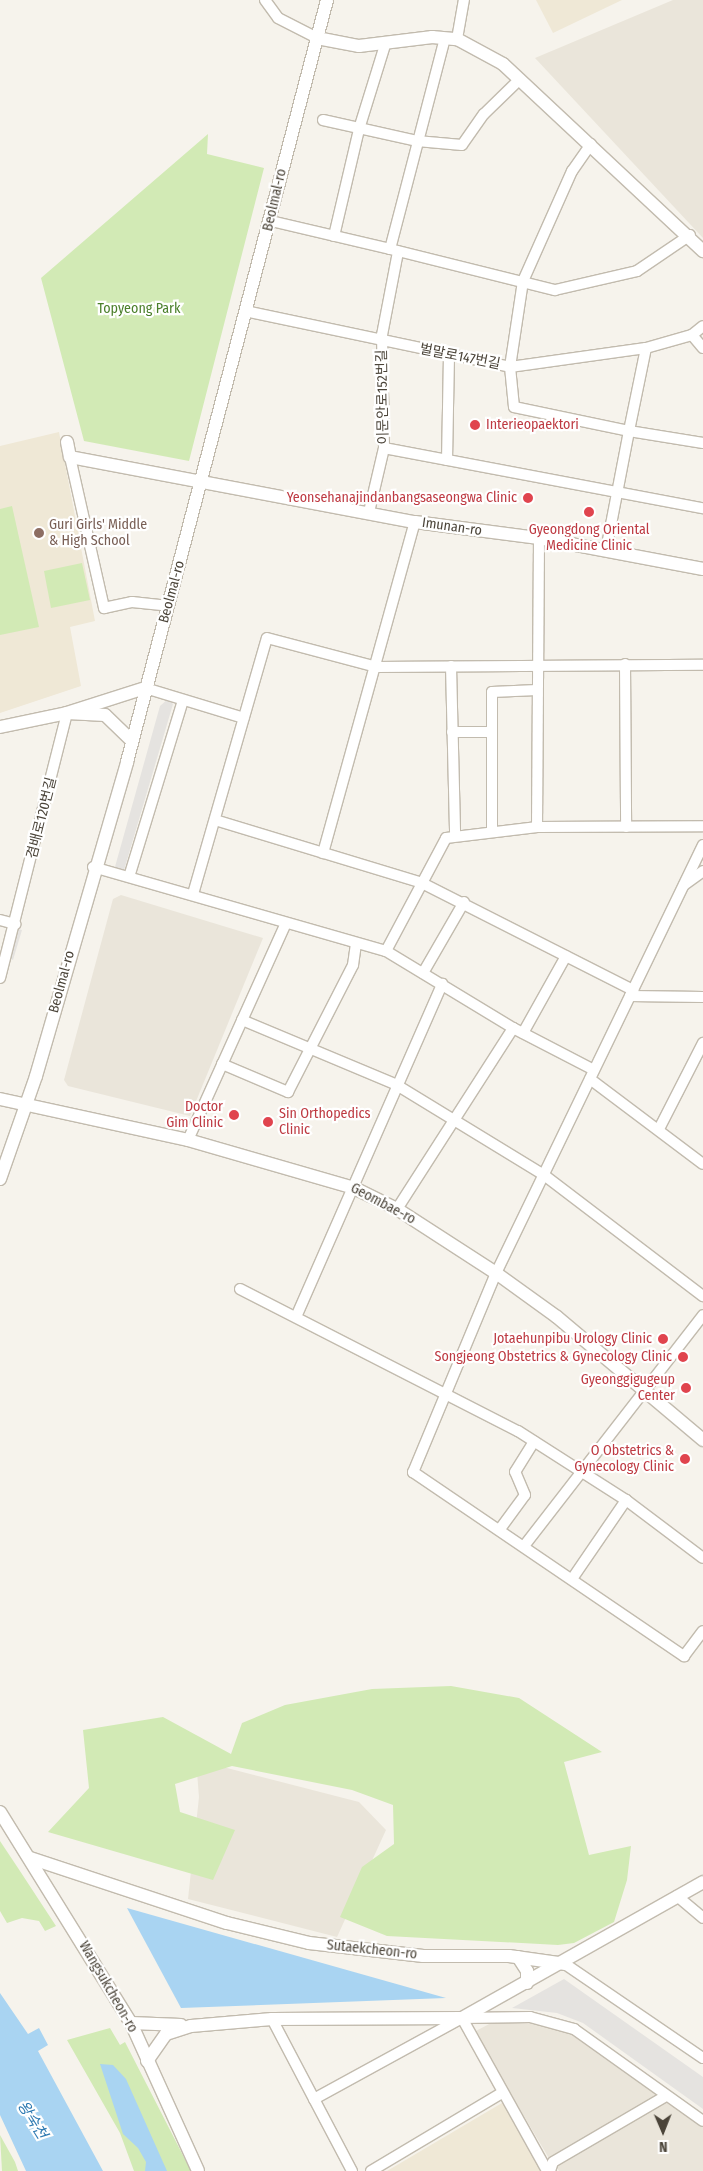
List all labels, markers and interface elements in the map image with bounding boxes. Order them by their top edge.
street label: Beolmal-ro [260,167,290,233]
park label: Topyeong Park [97,301,181,317]
street label: 벌말로147번길 [418,341,502,373]
street label: 이문안로152번길 [374,349,392,445]
place label: Interieopaektori [486,417,579,433]
marker: Interieopaektori [468,418,482,432]
place label: Yeonsehanajindanbangsaseongwa Clinic [287,490,517,506]
marker: Yeonsehanajindanbangsaseongwa Clinic [521,491,535,505]
marker: Gyeongdong Oriental Medicine Clinic [582,505,596,519]
street label: Imunan-ro [421,514,483,540]
place label: Guri Girls' Middle & High School [49,517,147,550]
place label: Gyeongdong Oriental Medicine Clinic [529,522,649,554]
marker: Guri Girls' Middle & High School [33,527,45,539]
street label: Beolmal-ro [156,559,188,625]
street label: 겸배로120번길 [24,776,60,860]
street label: Beolmal-ro [46,949,78,1015]
place label: Doctor Gim Clinic [166,1099,223,1132]
place label: Sin Orthopedics Clinic [279,1106,371,1138]
marker: Doctor Gim Clinic [227,1108,241,1122]
marker: Sin Orthopedics Clinic [261,1115,275,1129]
street label: Geombae-ro [348,1180,418,1228]
place label: Jotaehunpibu Urology Clinic [493,1331,652,1347]
marker: Jotaehunpibu Urology Clinic [656,1332,670,1346]
place label: Songjeong Obstetrics & Gynecology Clinic [434,1349,672,1365]
marker: Songjeong Obstetrics & Gynecology Clinic [676,1350,690,1364]
place label: Gyeonggigugeup Center [581,1372,675,1404]
marker: Gyeonggigugeup Center [679,1381,693,1395]
place label: O Obstetrics & Gynecology Clinic [574,1443,674,1475]
marker: O Obstetrics & Gynecology Clinic [678,1452,692,1466]
street label: Sutaekcheon-ro [326,1937,418,1963]
street label: Wangsukcheon-ro [75,1938,141,2036]
water label: 왕숙천 [13,2098,51,2142]
north arrow [638,2106,688,2156]
text: N [659,2138,668,2155]

